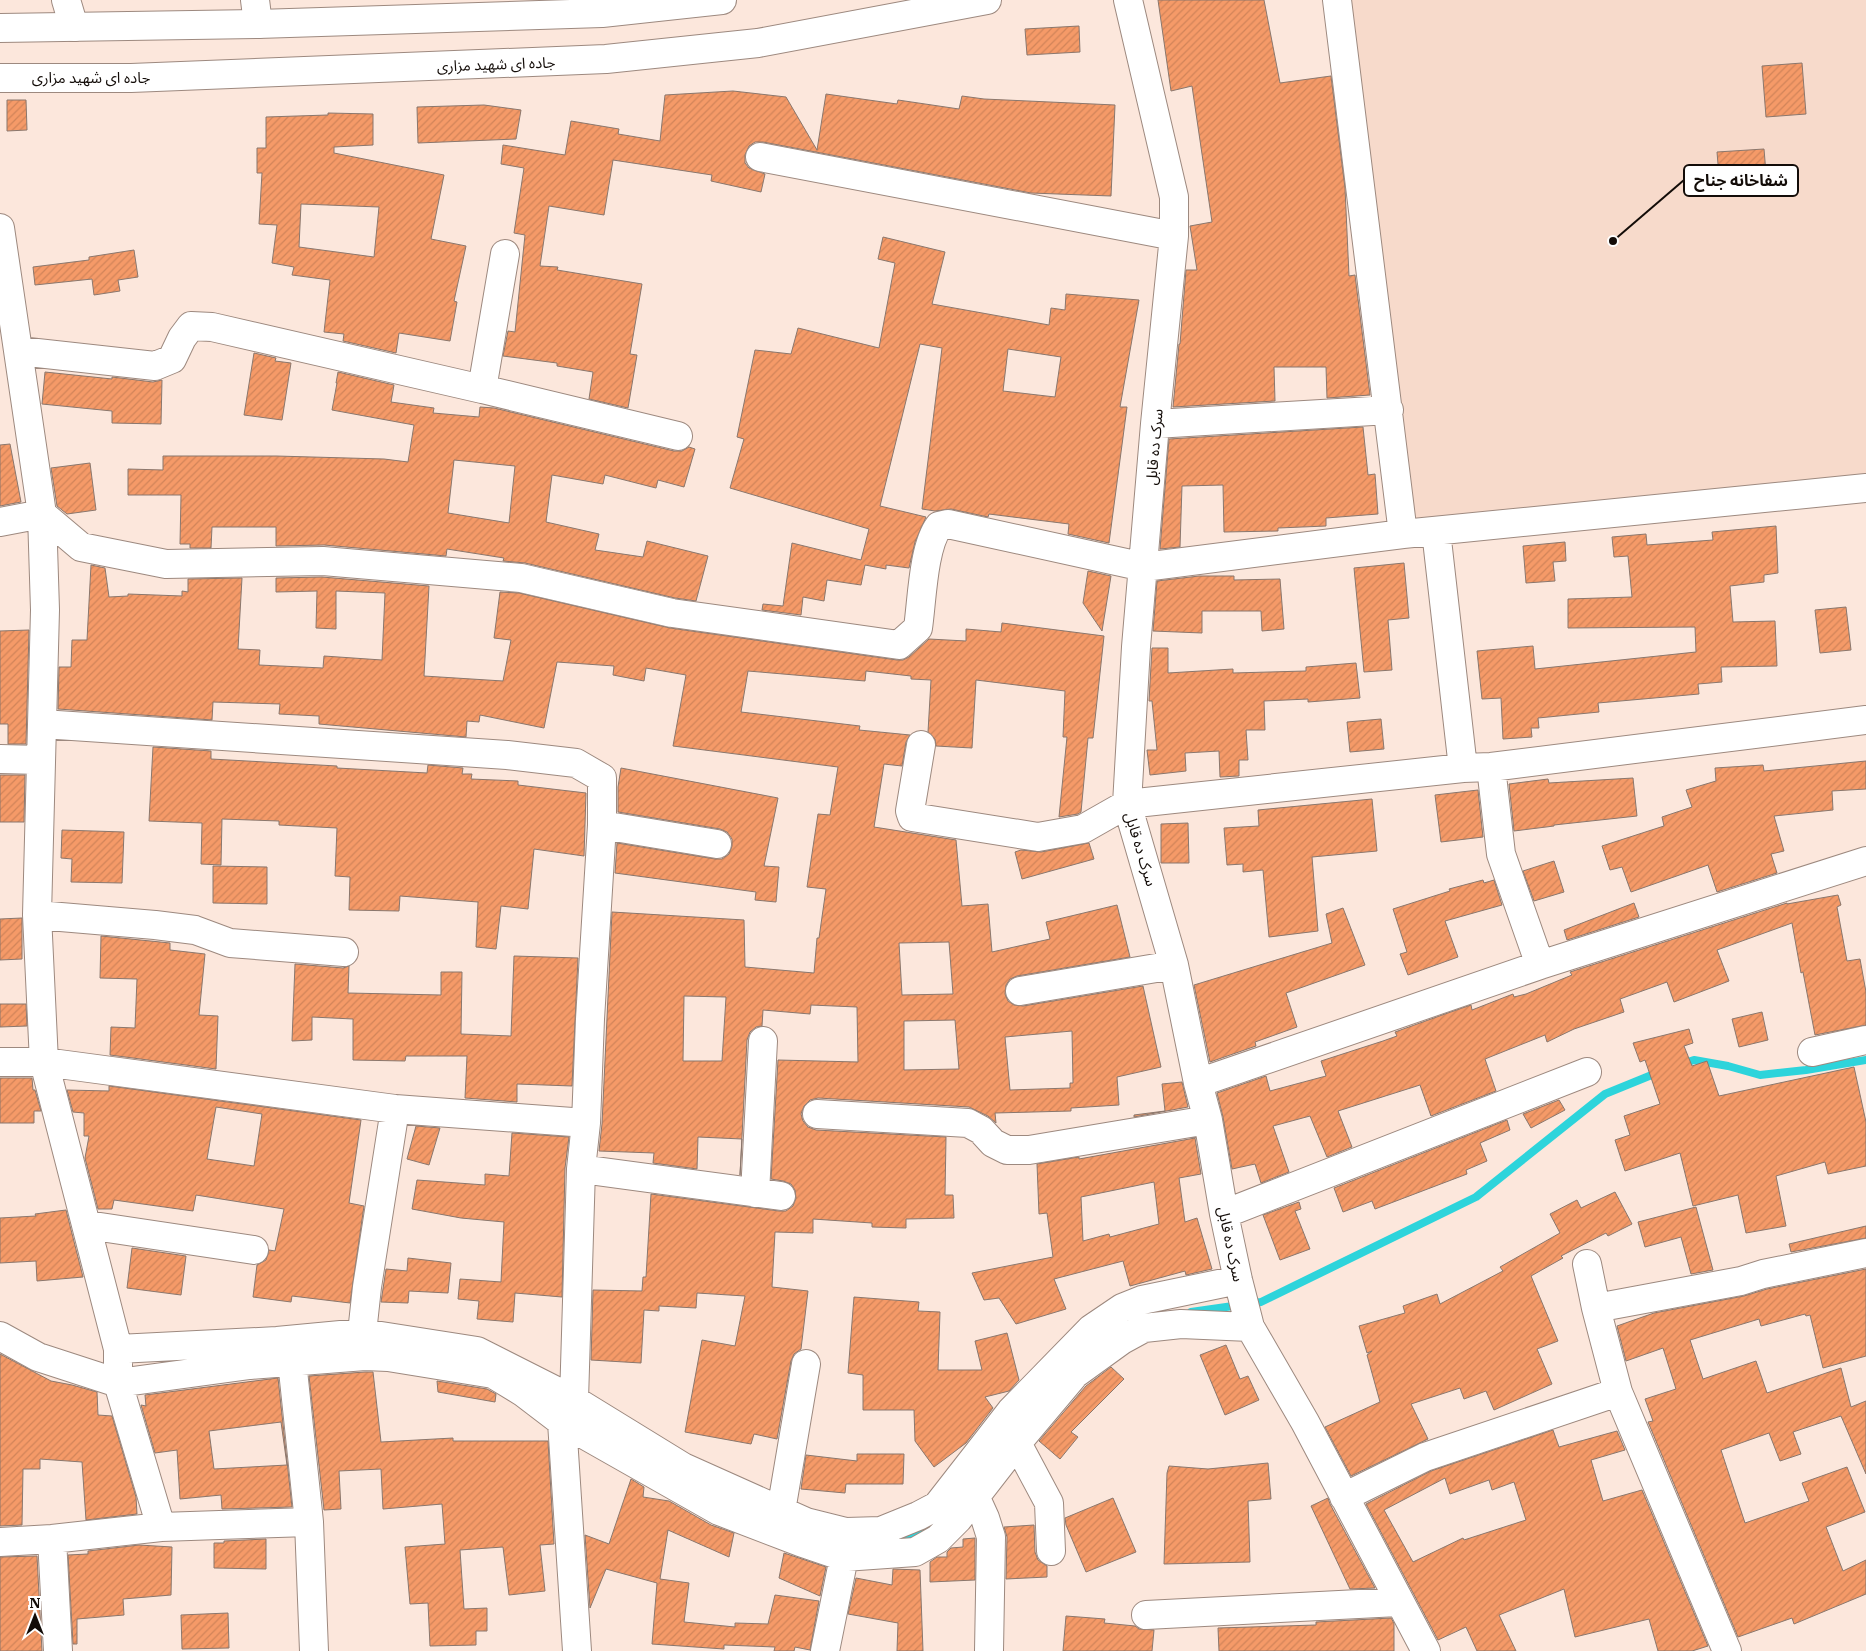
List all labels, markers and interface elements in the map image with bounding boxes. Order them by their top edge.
street label: جاده ای شهید مزاری [436,52,556,76]
street label: جاده ای شهید مزاری [32,68,151,87]
callout: شفاخانه جناح [1684,165,1798,196]
text: شفاخانه جناح [1694,170,1788,192]
street label: سرک ده قابل [1141,408,1167,486]
street label: سرک ده قابل [1121,810,1161,889]
street label: سرک ده قابل [1214,1205,1248,1284]
north arrow [10,1591,60,1641]
text: N [29,1594,41,1612]

